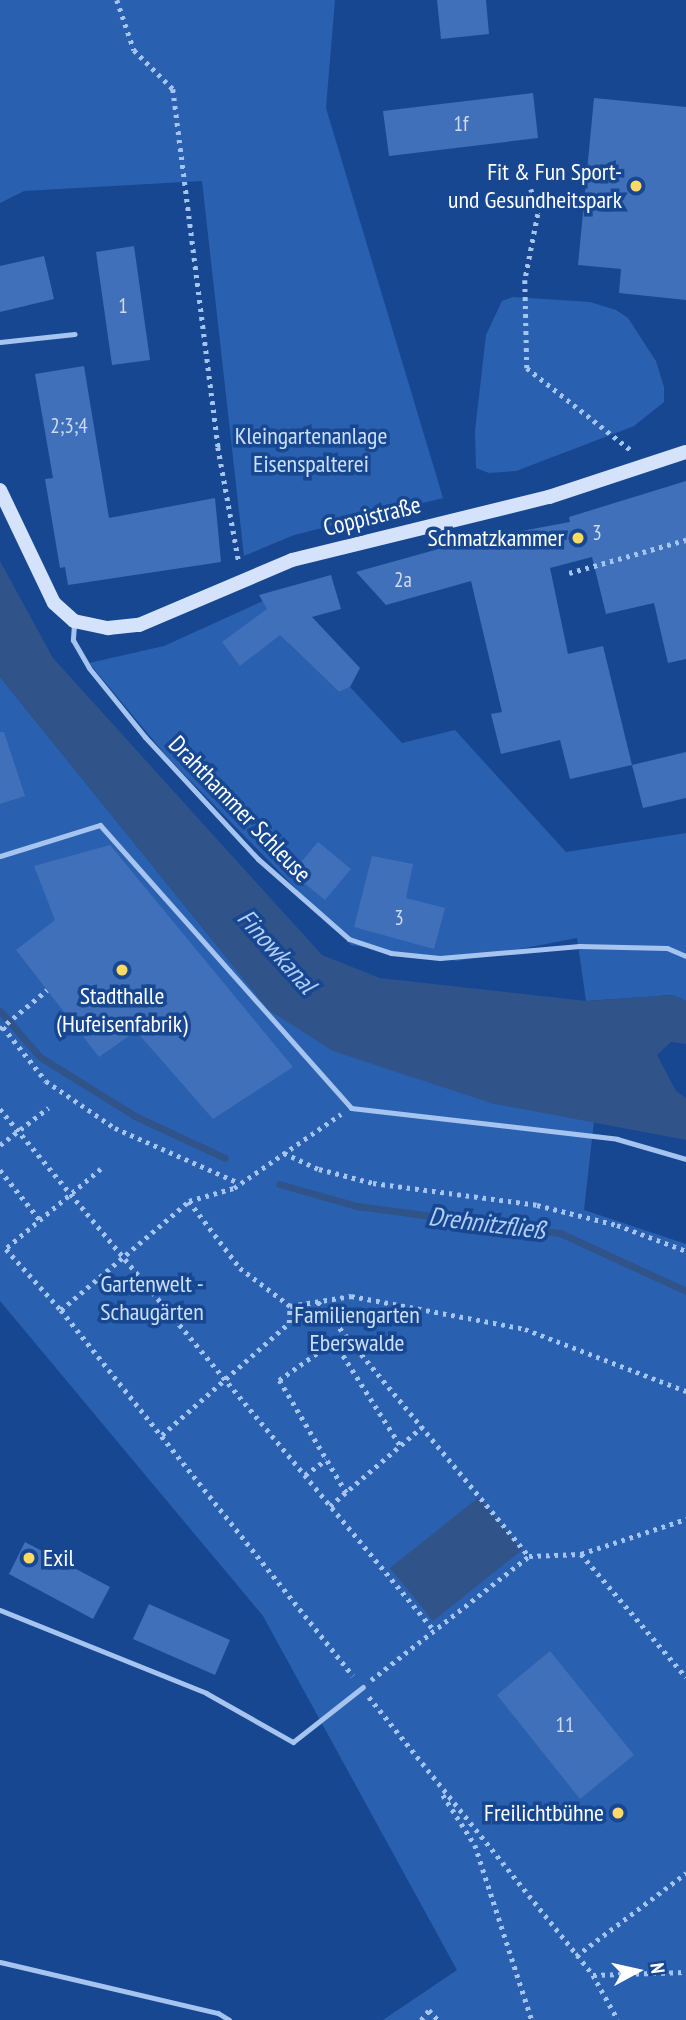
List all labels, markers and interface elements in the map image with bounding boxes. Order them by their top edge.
house number: 1f [454,111,468,137]
place label: Fit & Fun Sport- und Gesundheitspark [448,158,622,214]
marker: Fit & Fun Sport- und Gesundheitspark [628,178,644,194]
house number: 1 [118,293,128,319]
house number: 2;3;4 [50,413,88,439]
park label: Kleingartenanlage Eisenspalterei [235,422,387,478]
street label: Coppistraße [320,490,424,542]
house number: 3 [592,520,602,546]
place label: Schmatzkammer [428,524,564,552]
marker: Schmatzkammer [570,530,586,546]
house number: 2a [394,567,412,593]
street label: Drahthammer Schleuse [163,730,317,888]
water label: Finowkanal [231,902,323,1000]
house number: 3 [394,905,404,931]
marker: Stadthalle (Hufeisenfabrik) [114,962,130,978]
place label: Stadthalle (Hufeisenfabrik) [56,982,188,1038]
water label: Drehnitzfließ [427,1200,547,1246]
park label: Gartenwelt - Schaugärten [100,1270,204,1326]
park label: Familiengarten Eberswalde [294,1301,420,1357]
place label: Exil [43,1544,74,1572]
marker: Exil [21,1550,37,1566]
house number: 11 [556,1712,574,1738]
place label: Freilichtbühne [484,1799,604,1827]
marker: Freilichtbühne [610,1805,626,1821]
north arrow [602,1936,672,2006]
text: N [645,1961,670,1975]

